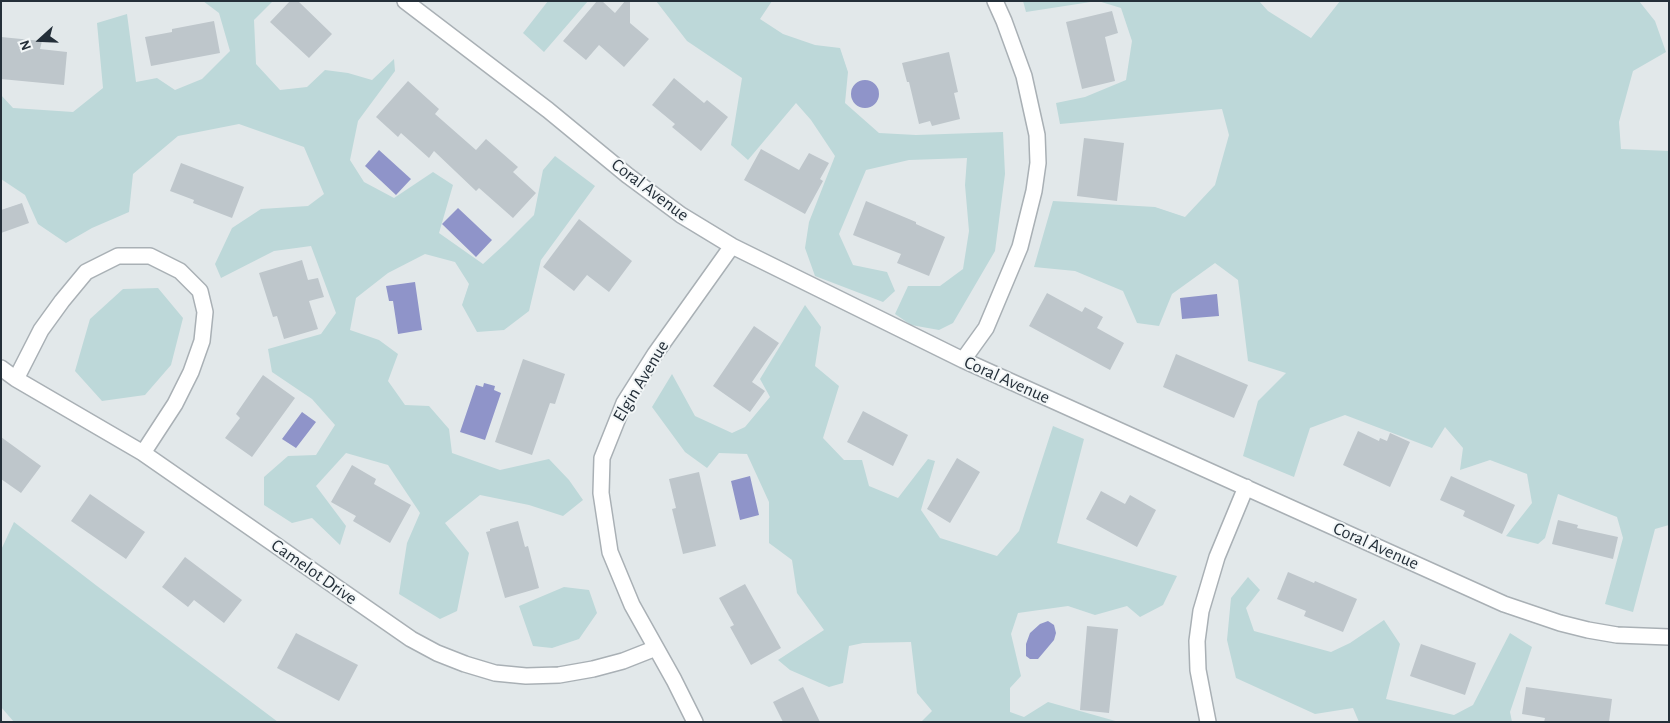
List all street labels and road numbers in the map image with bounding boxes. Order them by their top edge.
street label: Coral Avenue [607,154,693,226]
street label: Elgin Avenue [608,336,674,426]
street label: Coral Avenue [961,352,1053,408]
street label: Coral Avenue [1330,518,1422,574]
street label: Camelot Drive [267,535,361,609]

